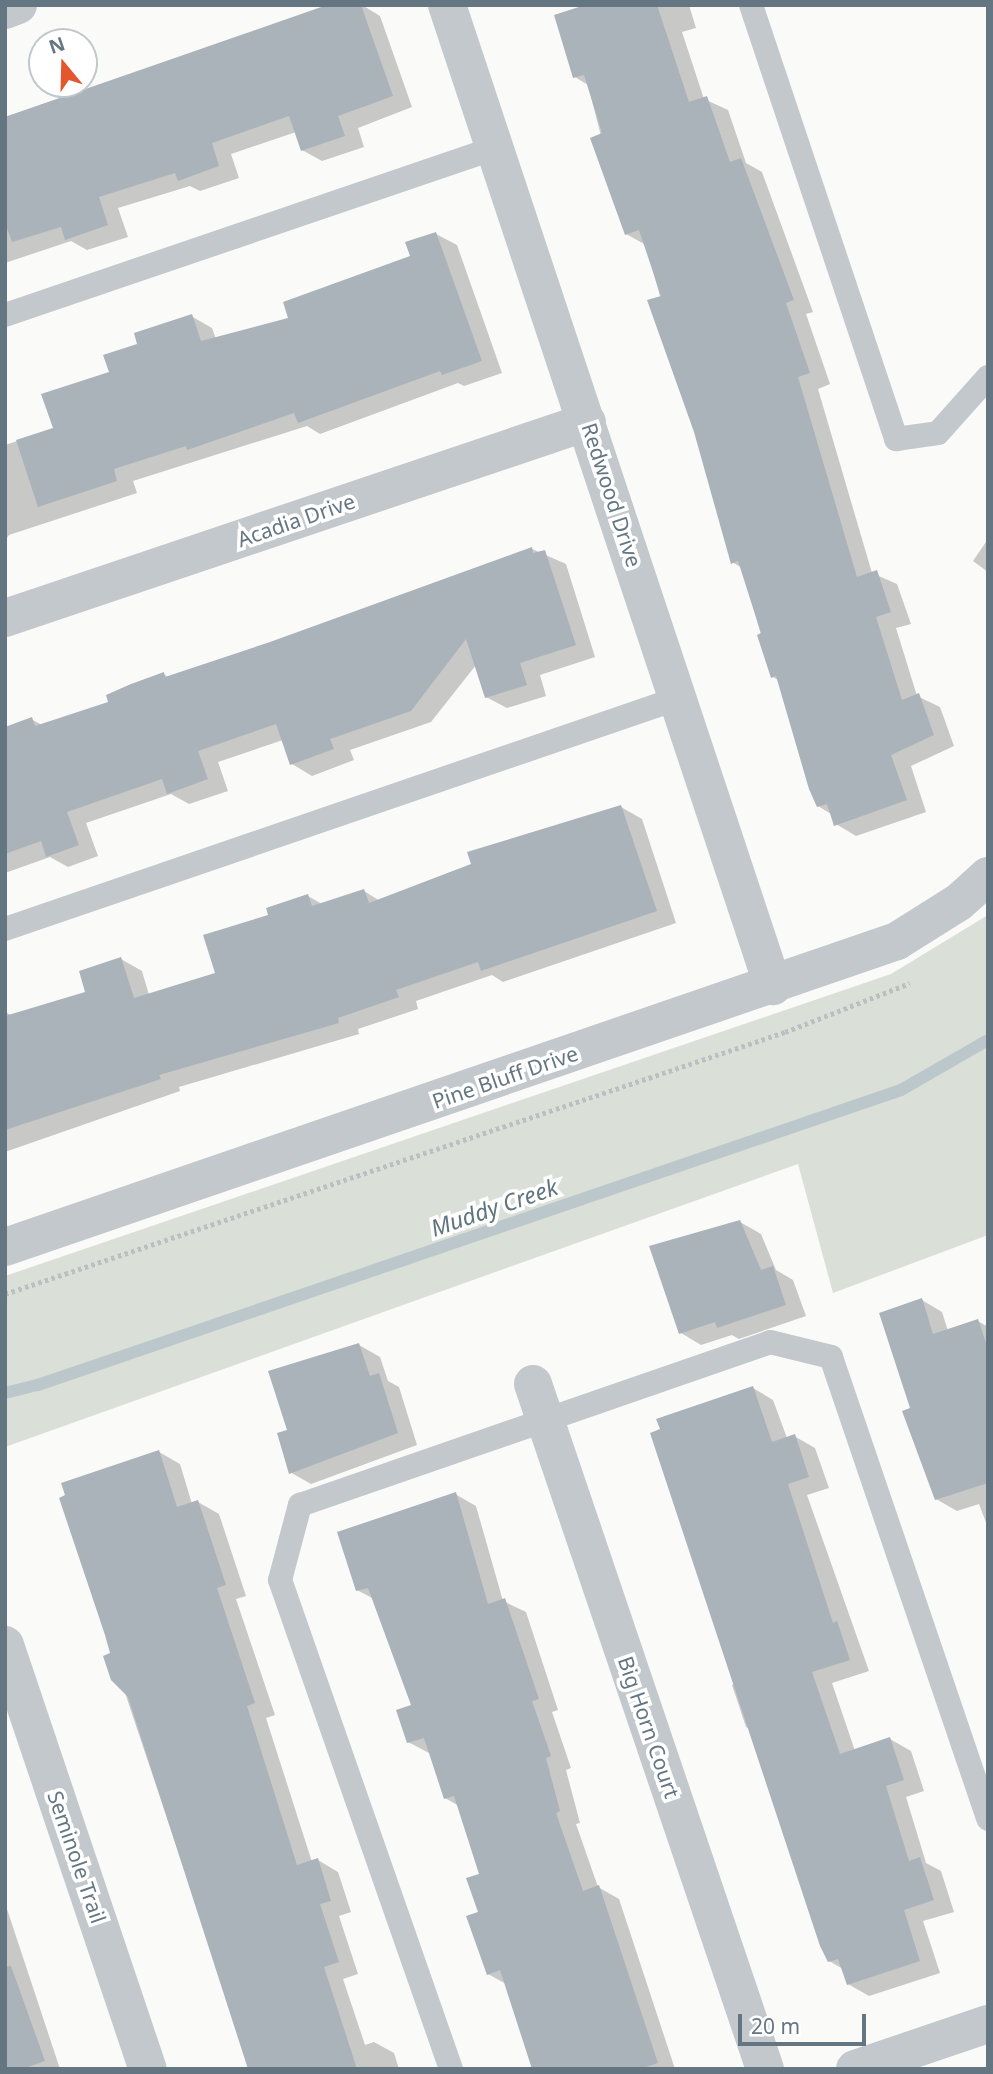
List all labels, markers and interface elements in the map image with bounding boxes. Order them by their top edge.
north arrow [28,28,98,98]
text: N [45,30,68,60]
street label: Redwood Drive [577,420,647,570]
street label: Acadia Drive [234,488,358,552]
street label: Pine Bluff Drive [429,1040,581,1114]
water label: Muddy Creek [427,1172,561,1242]
street label: Big Horn Court [613,1653,685,1801]
street label: Seminole Trail [43,1788,111,1926]
scale bar [741,2000,869,2044]
text: 20 m [751,2012,800,2040]

